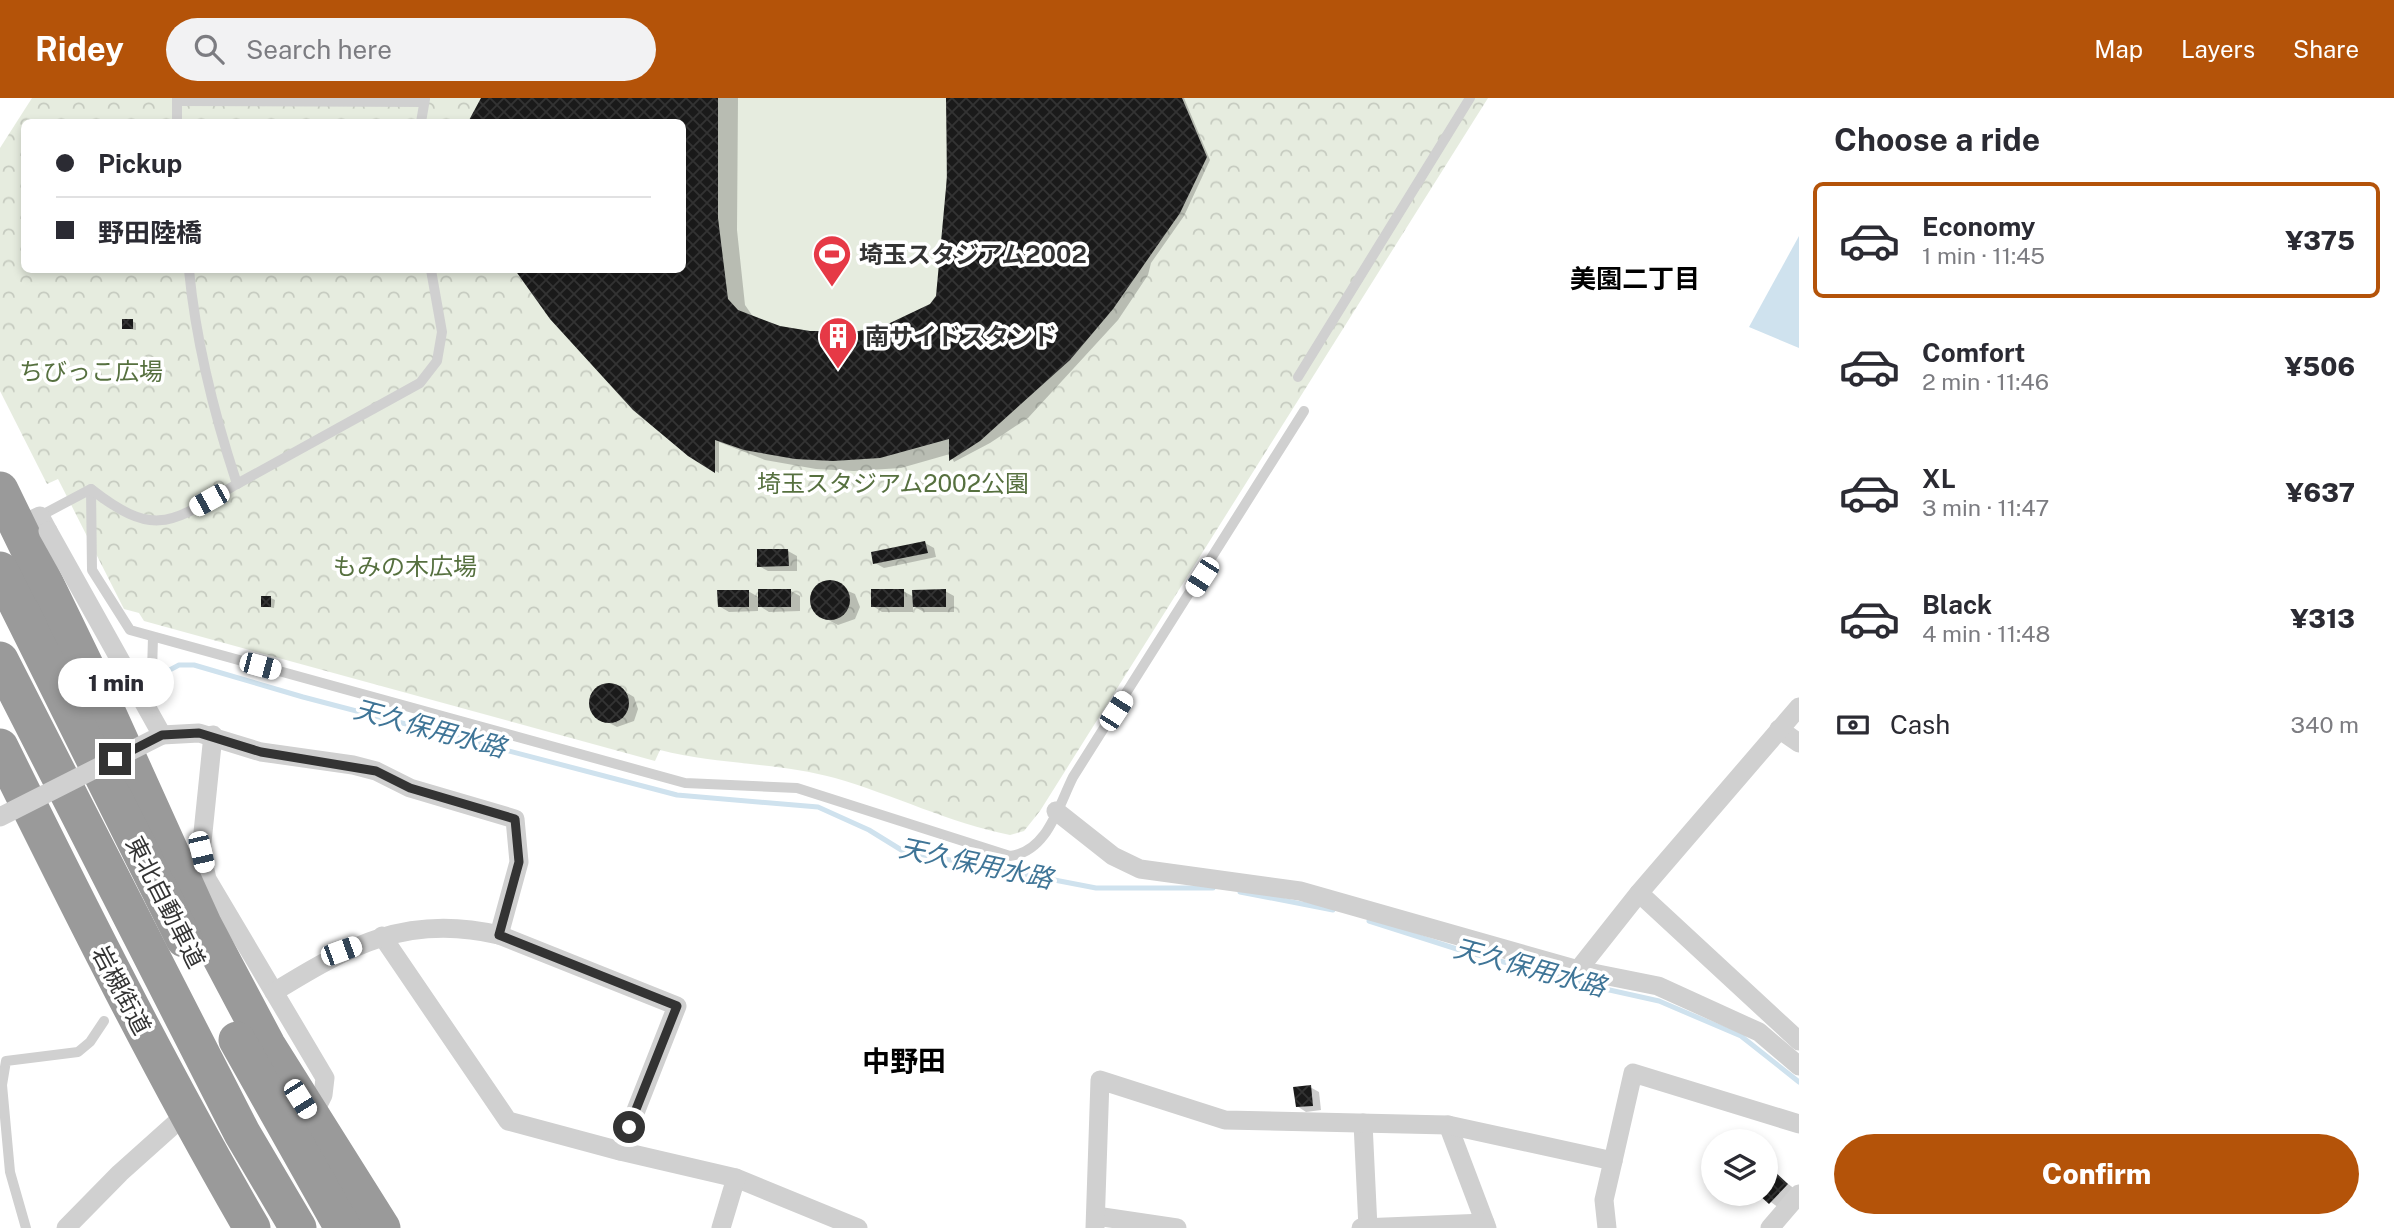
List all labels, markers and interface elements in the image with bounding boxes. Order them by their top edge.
search box [166,18,656,81]
text: Ridey [35,30,124,68]
icon: search [190,30,228,68]
text: Search here [246,34,392,65]
text: Map [2094,35,2143,63]
text: Layers [2181,35,2255,63]
text: Share [2293,35,2359,63]
text: Choose a ride [1834,121,2040,158]
text: Pickup [98,148,182,179]
icon: car [1838,209,1901,272]
text: Economy [1922,211,2035,242]
text: 野田陸橋 [98,217,202,248]
text: ¥375 [2285,225,2355,256]
sports icon: 埼玉スタジアム2002 [811,233,853,288]
place label: 埼玉スタジアム2002 [859,240,1087,268]
text: 1 min · 11:45 [1922,242,2045,269]
district label: 美園二丁目 [1570,263,1700,294]
building icon: 南サイドスタンド [817,315,859,370]
place label: 南サイドスタンド [865,322,1057,350]
icon: car [1838,335,1901,398]
text: Comfort [1922,337,2025,368]
text: ¥506 [2285,351,2355,382]
park label: ちびっこ広場 [19,357,163,385]
text: 2 min · 11:46 [1922,368,2049,395]
icon: car [1838,461,1901,524]
text: XL [1922,463,1956,494]
park label: 埼玉スタジアム2002公園 [757,469,1029,497]
text: ¥637 [2286,477,2355,508]
car [186,481,233,519]
text: 3 min · 11:47 [1922,494,2049,521]
park label: もみの木広場 [333,552,477,580]
car [1182,554,1223,600]
icon: car [1838,587,1901,650]
text: Black [1922,589,1992,620]
text: ¥313 [2291,603,2355,634]
text: 4 min · 11:48 [1922,620,2050,647]
car [237,650,284,682]
callout: 1 min [57,658,173,706]
text: 1 min [88,669,144,696]
car [1096,688,1137,734]
water label: 天久保用水路 [351,693,511,764]
icon: cash [1834,706,1872,744]
text: Cash [1890,709,1950,740]
text: 340 m [2291,711,2359,738]
route end [99,743,131,775]
car [187,829,216,875]
street label: 東北自動車道 [121,831,211,973]
water label: 天久保用水路 [896,832,1057,895]
water label: 天久保用水路 [1451,932,1611,1003]
car [318,934,365,968]
street label: 岩槻街道 [87,941,157,1039]
district label: 中野田 [862,1044,946,1077]
car [280,1076,321,1122]
route start [613,1111,645,1143]
map controls [1701,1129,1778,1206]
button: layers [1701,1129,1778,1206]
button: Confirm [1834,1134,2359,1214]

